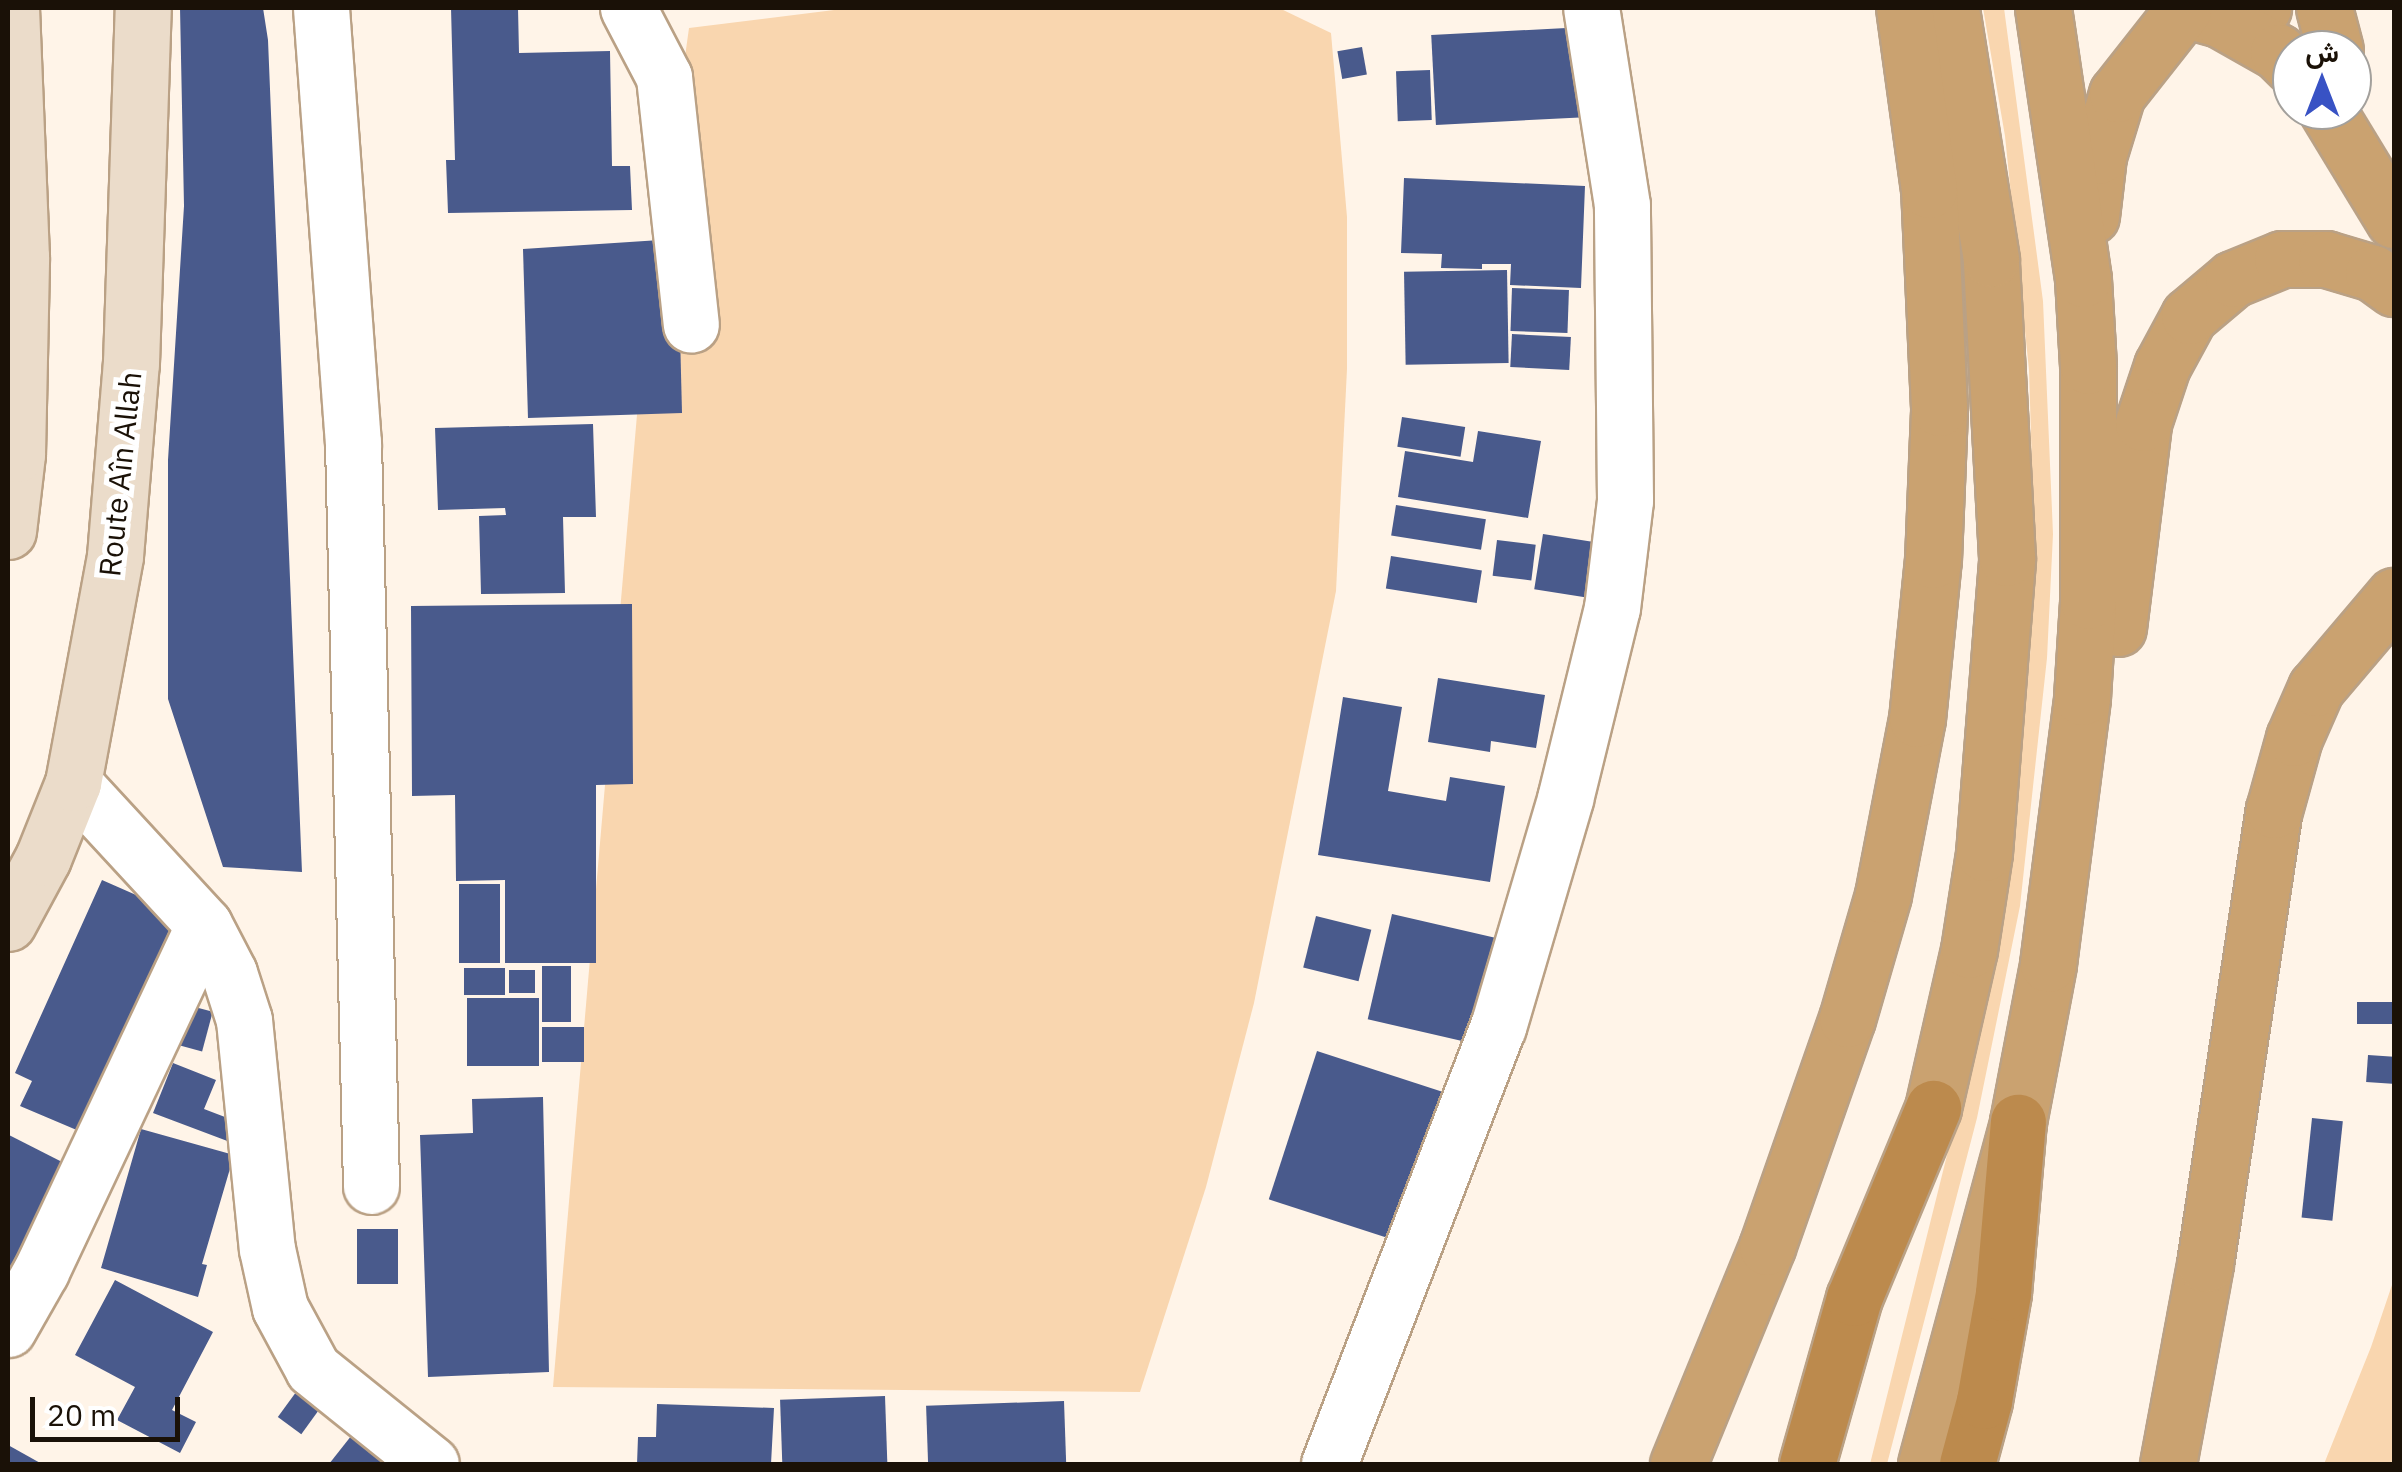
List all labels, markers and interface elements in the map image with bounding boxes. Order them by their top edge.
north arrow [2272,30,2372,130]
text: ش [2305,33,2339,70]
street label: Route Aîn Allah [91,370,149,578]
scale bar [35,1377,185,1439]
text: 20 m [47,1395,116,1434]

